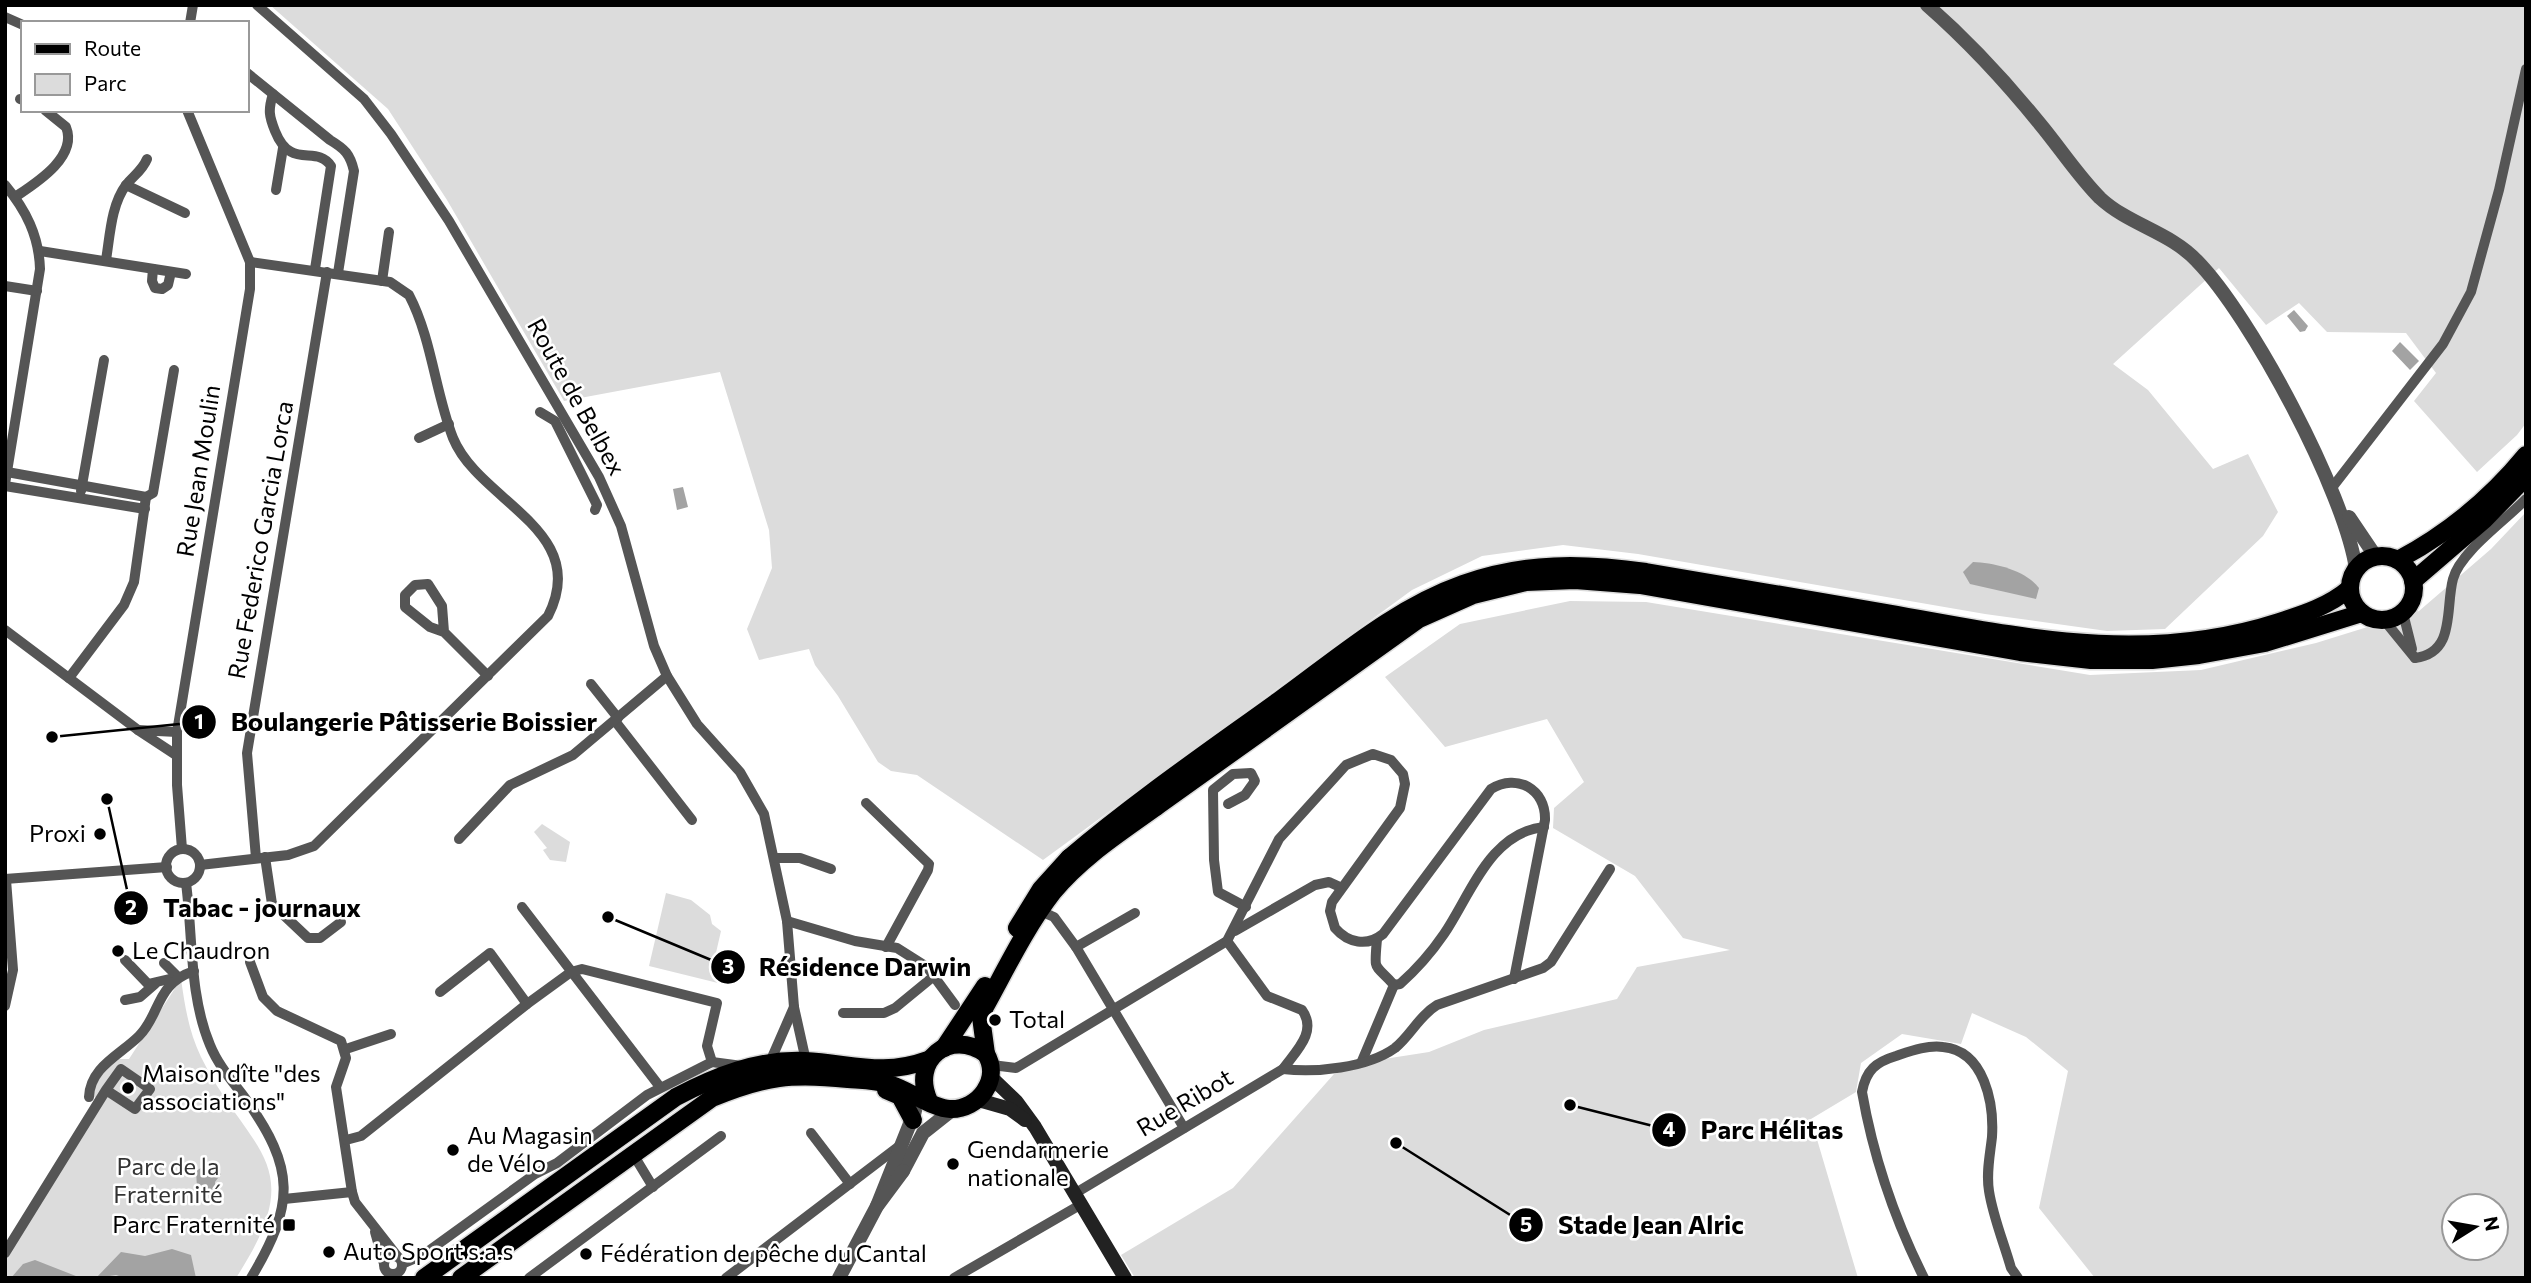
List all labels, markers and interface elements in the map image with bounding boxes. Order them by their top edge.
legend [21,21,248,112]
text: Route [84,35,141,60]
text: Parc [84,70,127,95]
street label: Route de Belbex [522,313,633,480]
street label: Rue Jean Moulin [170,383,225,559]
street label: Rue Federico Garcia Lorca [221,398,298,681]
callout: Boulangerie Pâtisserie Boissier [181,698,611,745]
text: Boulangerie Pâtisserie Boissier [231,705,598,736]
text: 1 [194,708,204,733]
place label: Proxi [29,818,86,847]
marker: Proxi [92,826,108,842]
callout: Tabac - journaux [114,884,375,931]
text: Tabac - journaux [163,891,361,922]
text: 2 [125,894,137,919]
place label: Le Chaudron [132,935,270,964]
marker: Le Chaudron [110,943,126,959]
callout: Résidence Darwin [710,943,986,990]
text: Résidence Darwin [759,950,971,981]
text: 3 [722,953,734,978]
place label: Total [1009,1004,1065,1033]
marker: Total [987,1012,1003,1028]
place label: Maison dîte "des associations" [142,1058,321,1115]
street label: Rue Ribot [1131,1062,1238,1142]
marker: Maison dîte "des associations" [120,1080,136,1096]
callout: Parc Hélitas [1652,1106,1858,1153]
text: Parc Hélitas [1701,1113,1843,1144]
text: 4 [1663,1116,1676,1141]
place label: Au Magasin de Vélo [467,1120,593,1177]
place label: Gendarmerie nationale [967,1134,1109,1191]
marker: Au Magasin de Vélo [445,1142,461,1158]
park label: Parc de la Fraternité [113,1151,223,1208]
marker: Gendarmerie nationale [945,1156,961,1172]
north arrow [2440,1192,2510,1262]
callout: Stade Jean Alric [1509,1201,1758,1248]
text: Stade Jean Alric [1558,1208,1744,1239]
place label: Parc Fraternité [112,1209,275,1238]
text: 5 [1520,1211,1532,1236]
text: N [2480,1214,2505,1233]
marker: Parc Fraternité [281,1217,297,1233]
place label: Auto Sport s.a.s [343,1236,514,1265]
place label: Fédération de pêche du Cantal [600,1238,927,1267]
marker: Auto Sport s.a.s [321,1244,337,1260]
marker: Fédération de pêche du Cantal [578,1246,594,1262]

